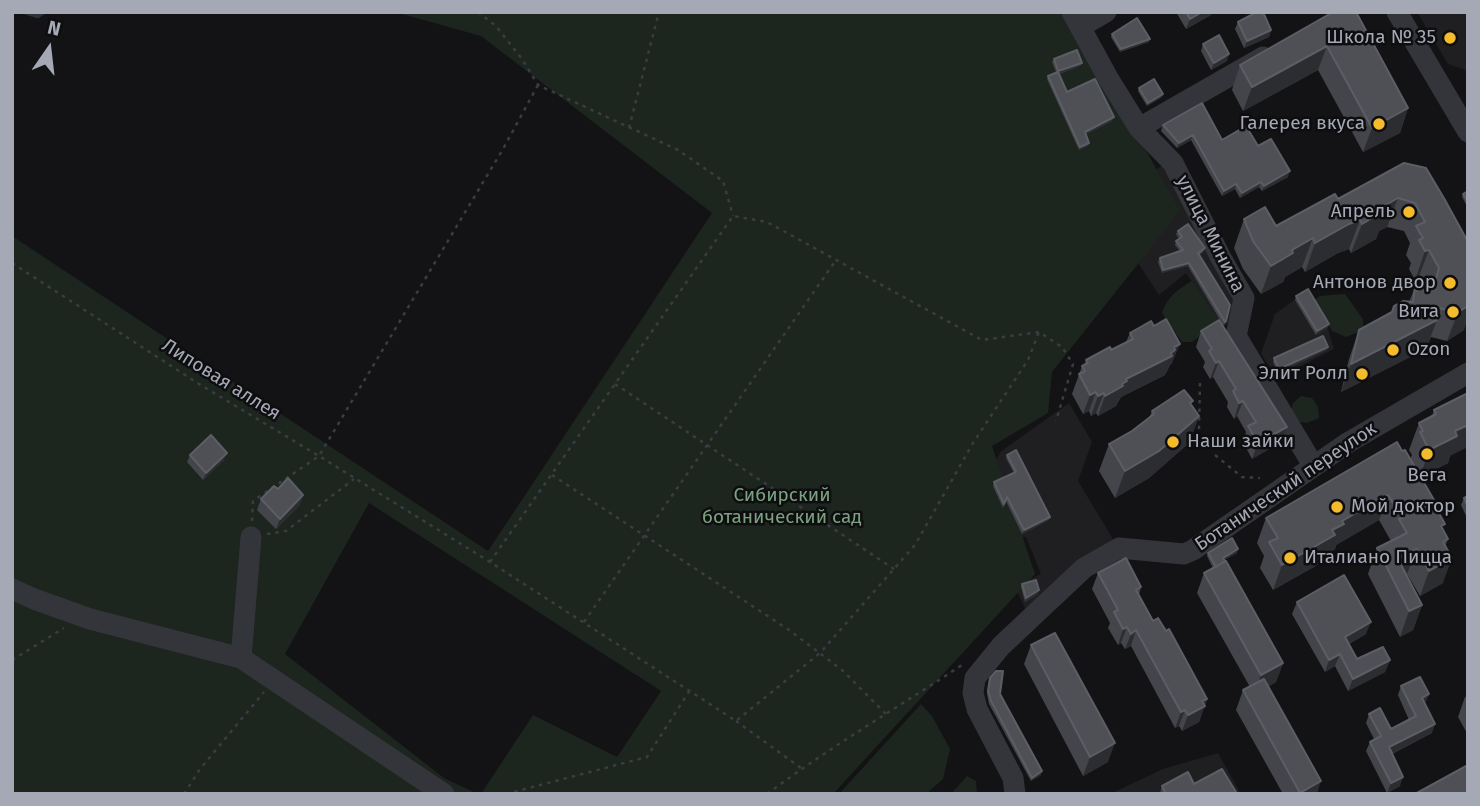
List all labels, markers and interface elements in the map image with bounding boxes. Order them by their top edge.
north arrow [14,14,84,84]
text: N [45,15,63,41]
place label: Школа № 35 [1326,27,1436,49]
marker: Школа № 35 [1442,30,1458,46]
place label: Галерея вкуса [1240,113,1365,135]
marker: Галерея вкуса [1371,116,1387,132]
street label: улица Минина [1171,172,1249,296]
place label: Апрель [1331,201,1395,223]
marker: Апрель [1401,204,1417,220]
place label: Антонов двор [1313,272,1436,294]
marker: Антонов двор [1442,275,1458,291]
place label: Вита [1398,301,1439,323]
marker: Вита [1445,304,1461,320]
street label: Липовая аллея [158,334,284,426]
place label: Ozon [1407,339,1450,361]
marker: Ozon [1385,342,1401,358]
place label: Элит Ролл [1259,363,1348,385]
marker: Элит Ролл [1354,366,1370,382]
street label: Ботанический переулок [1191,418,1381,556]
place label: Наши зайки [1187,431,1294,453]
marker: Наши зайки [1165,434,1181,450]
marker: Вега [1419,446,1435,462]
place label: Вега [1407,465,1447,487]
park label: Сибирский ботанический сад [702,485,862,529]
place label: Мой доктор [1351,496,1455,518]
marker: Мой доктор [1329,499,1345,515]
place label: Италиано Пицца [1304,547,1452,569]
marker: Италиано Пицца [1282,550,1298,566]

